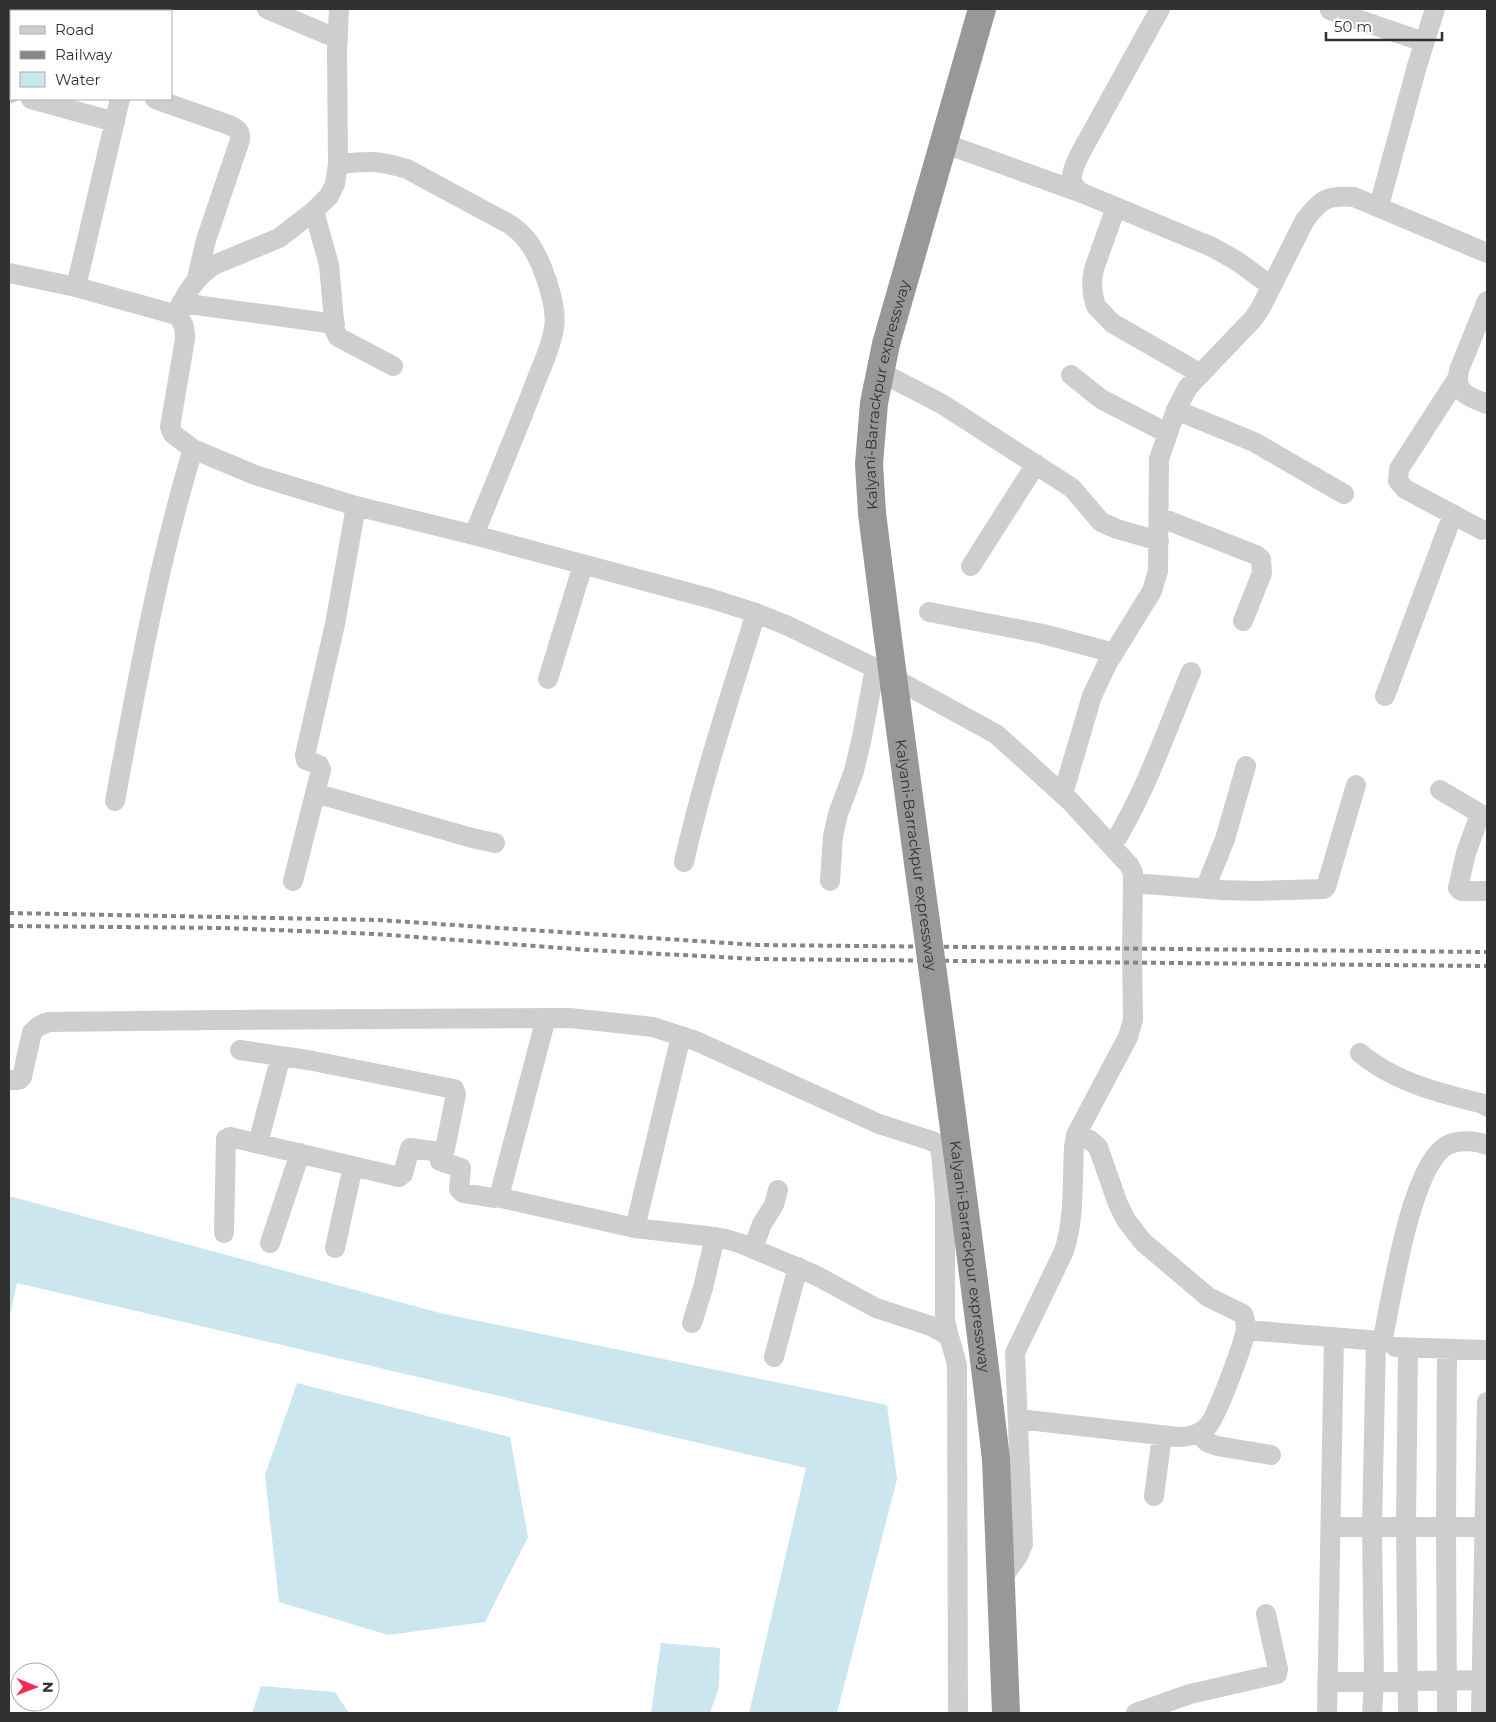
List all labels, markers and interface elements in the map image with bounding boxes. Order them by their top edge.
legend [10,10,172,100]
scale bar [1326,10,1442,42]
text: 50 m [1334,17,1372,36]
text: Road [55,20,94,39]
text: Railway [55,45,113,64]
text: Water [55,70,101,89]
street label: Kalyani-Barrackpur expressway [859,277,914,510]
street label: Kalyani-Barrackpur expressway [892,738,942,973]
street label: Kalyani-Barrackpur expressway [946,1139,995,1374]
north arrow [10,1662,60,1712]
text: N [39,1681,57,1693]

